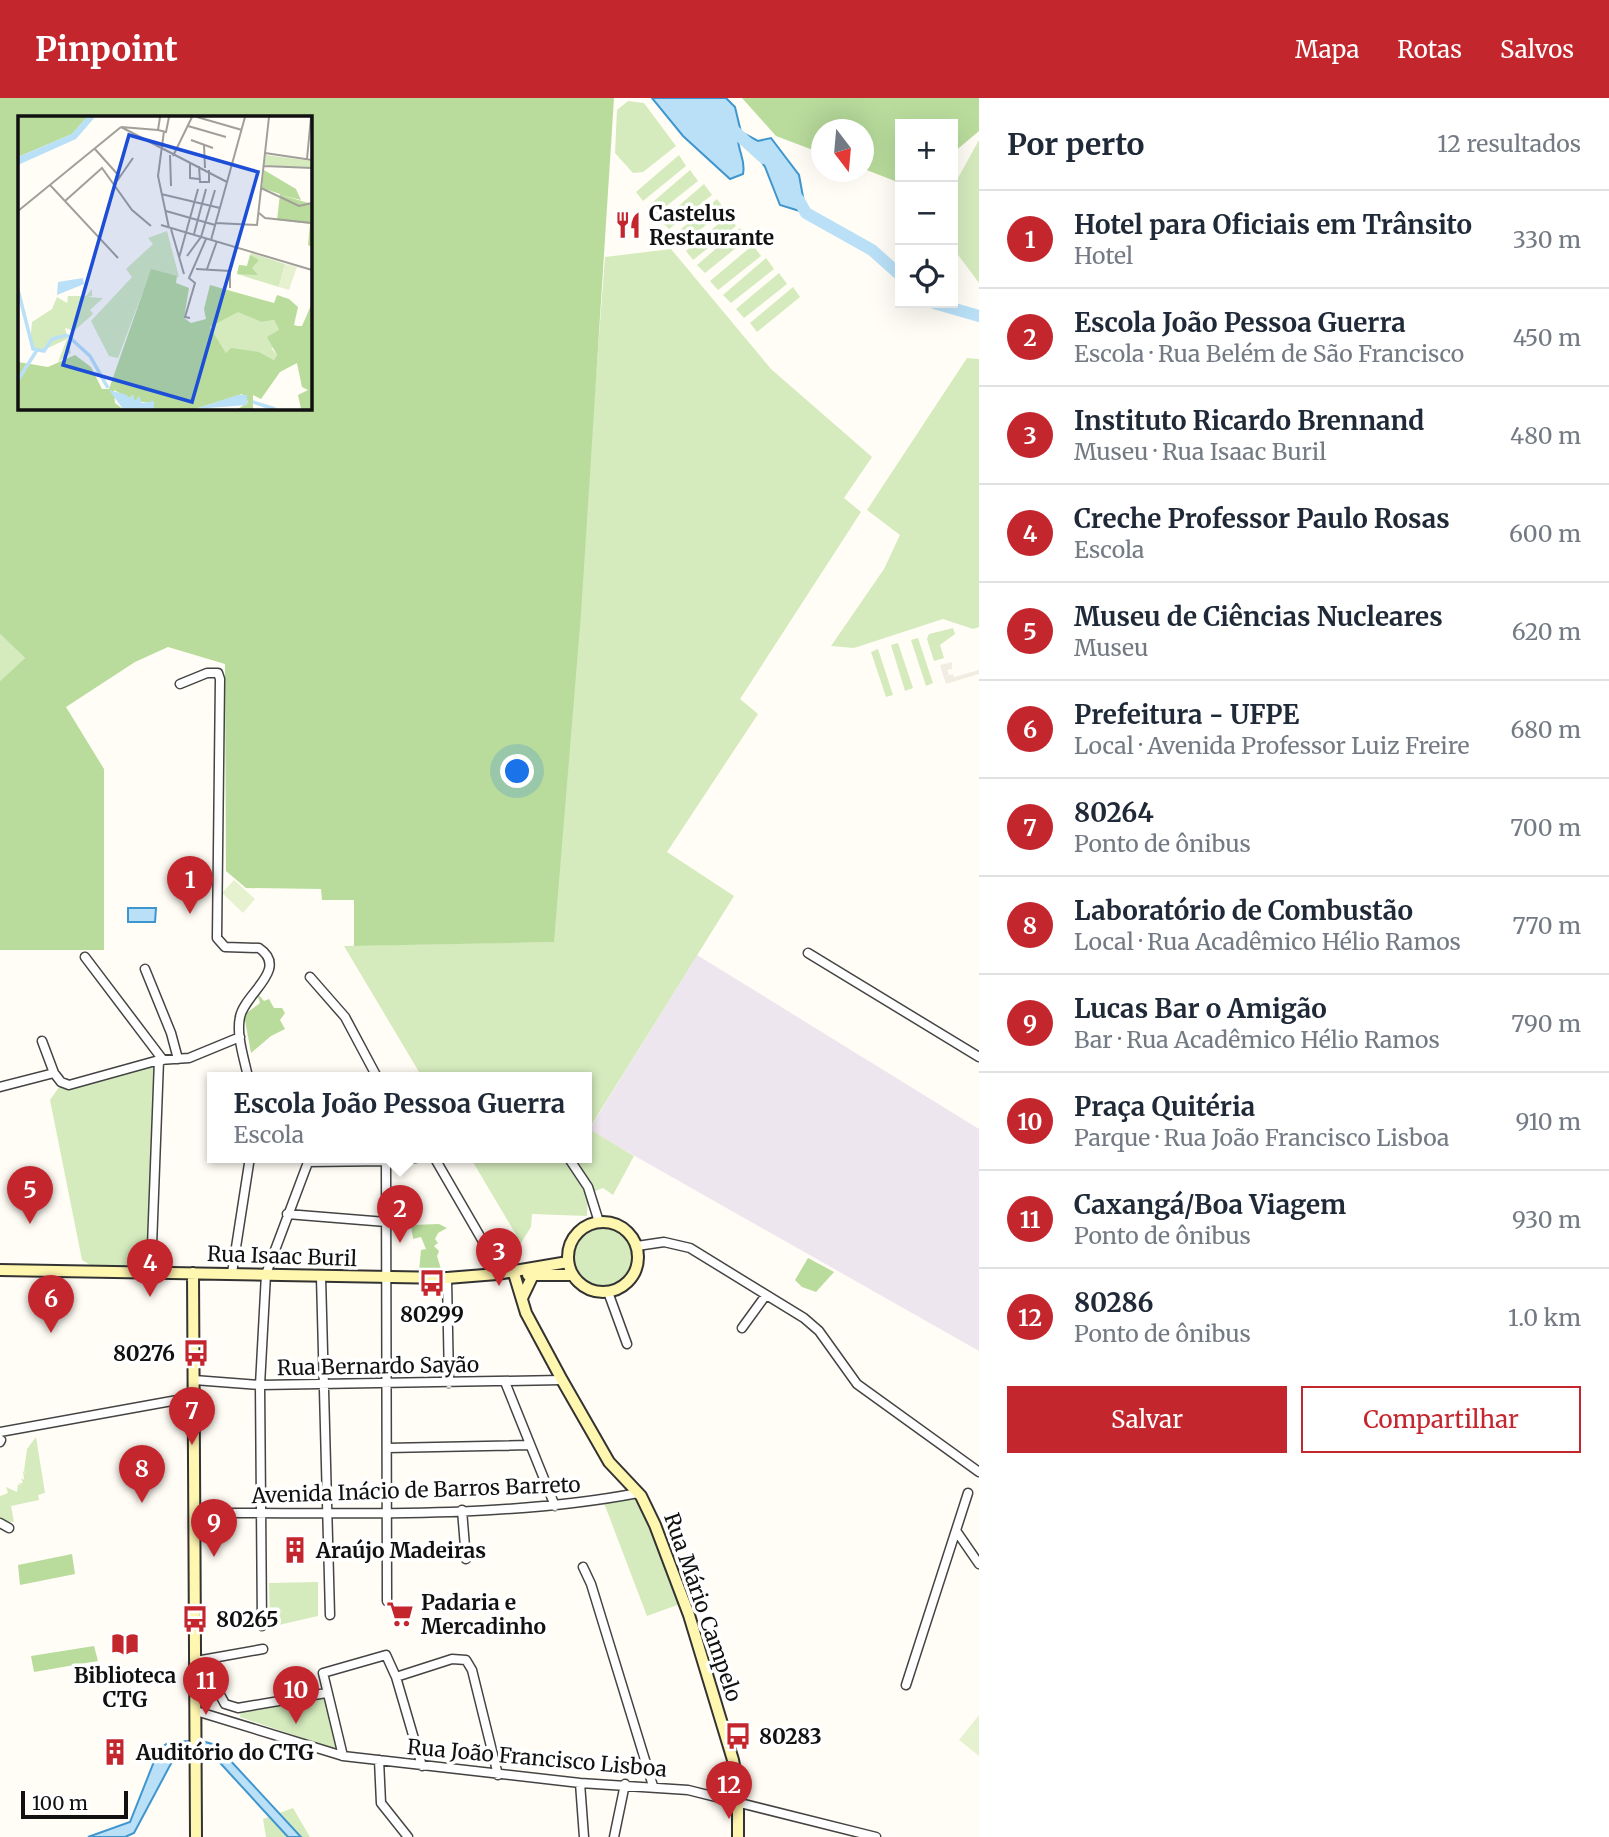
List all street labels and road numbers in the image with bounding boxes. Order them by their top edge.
street label: Rua Isaac Buril [206,1240,358,1272]
street label: Rua Bernardo Sayão [277,1351,479,1381]
street label: Avenida Inácio de Barros Barreto [250,1471,581,1509]
street label: Rua Mário Campelo [658,1509,748,1705]
street label: Rua João Francisco Lisboa [406,1733,668,1783]

